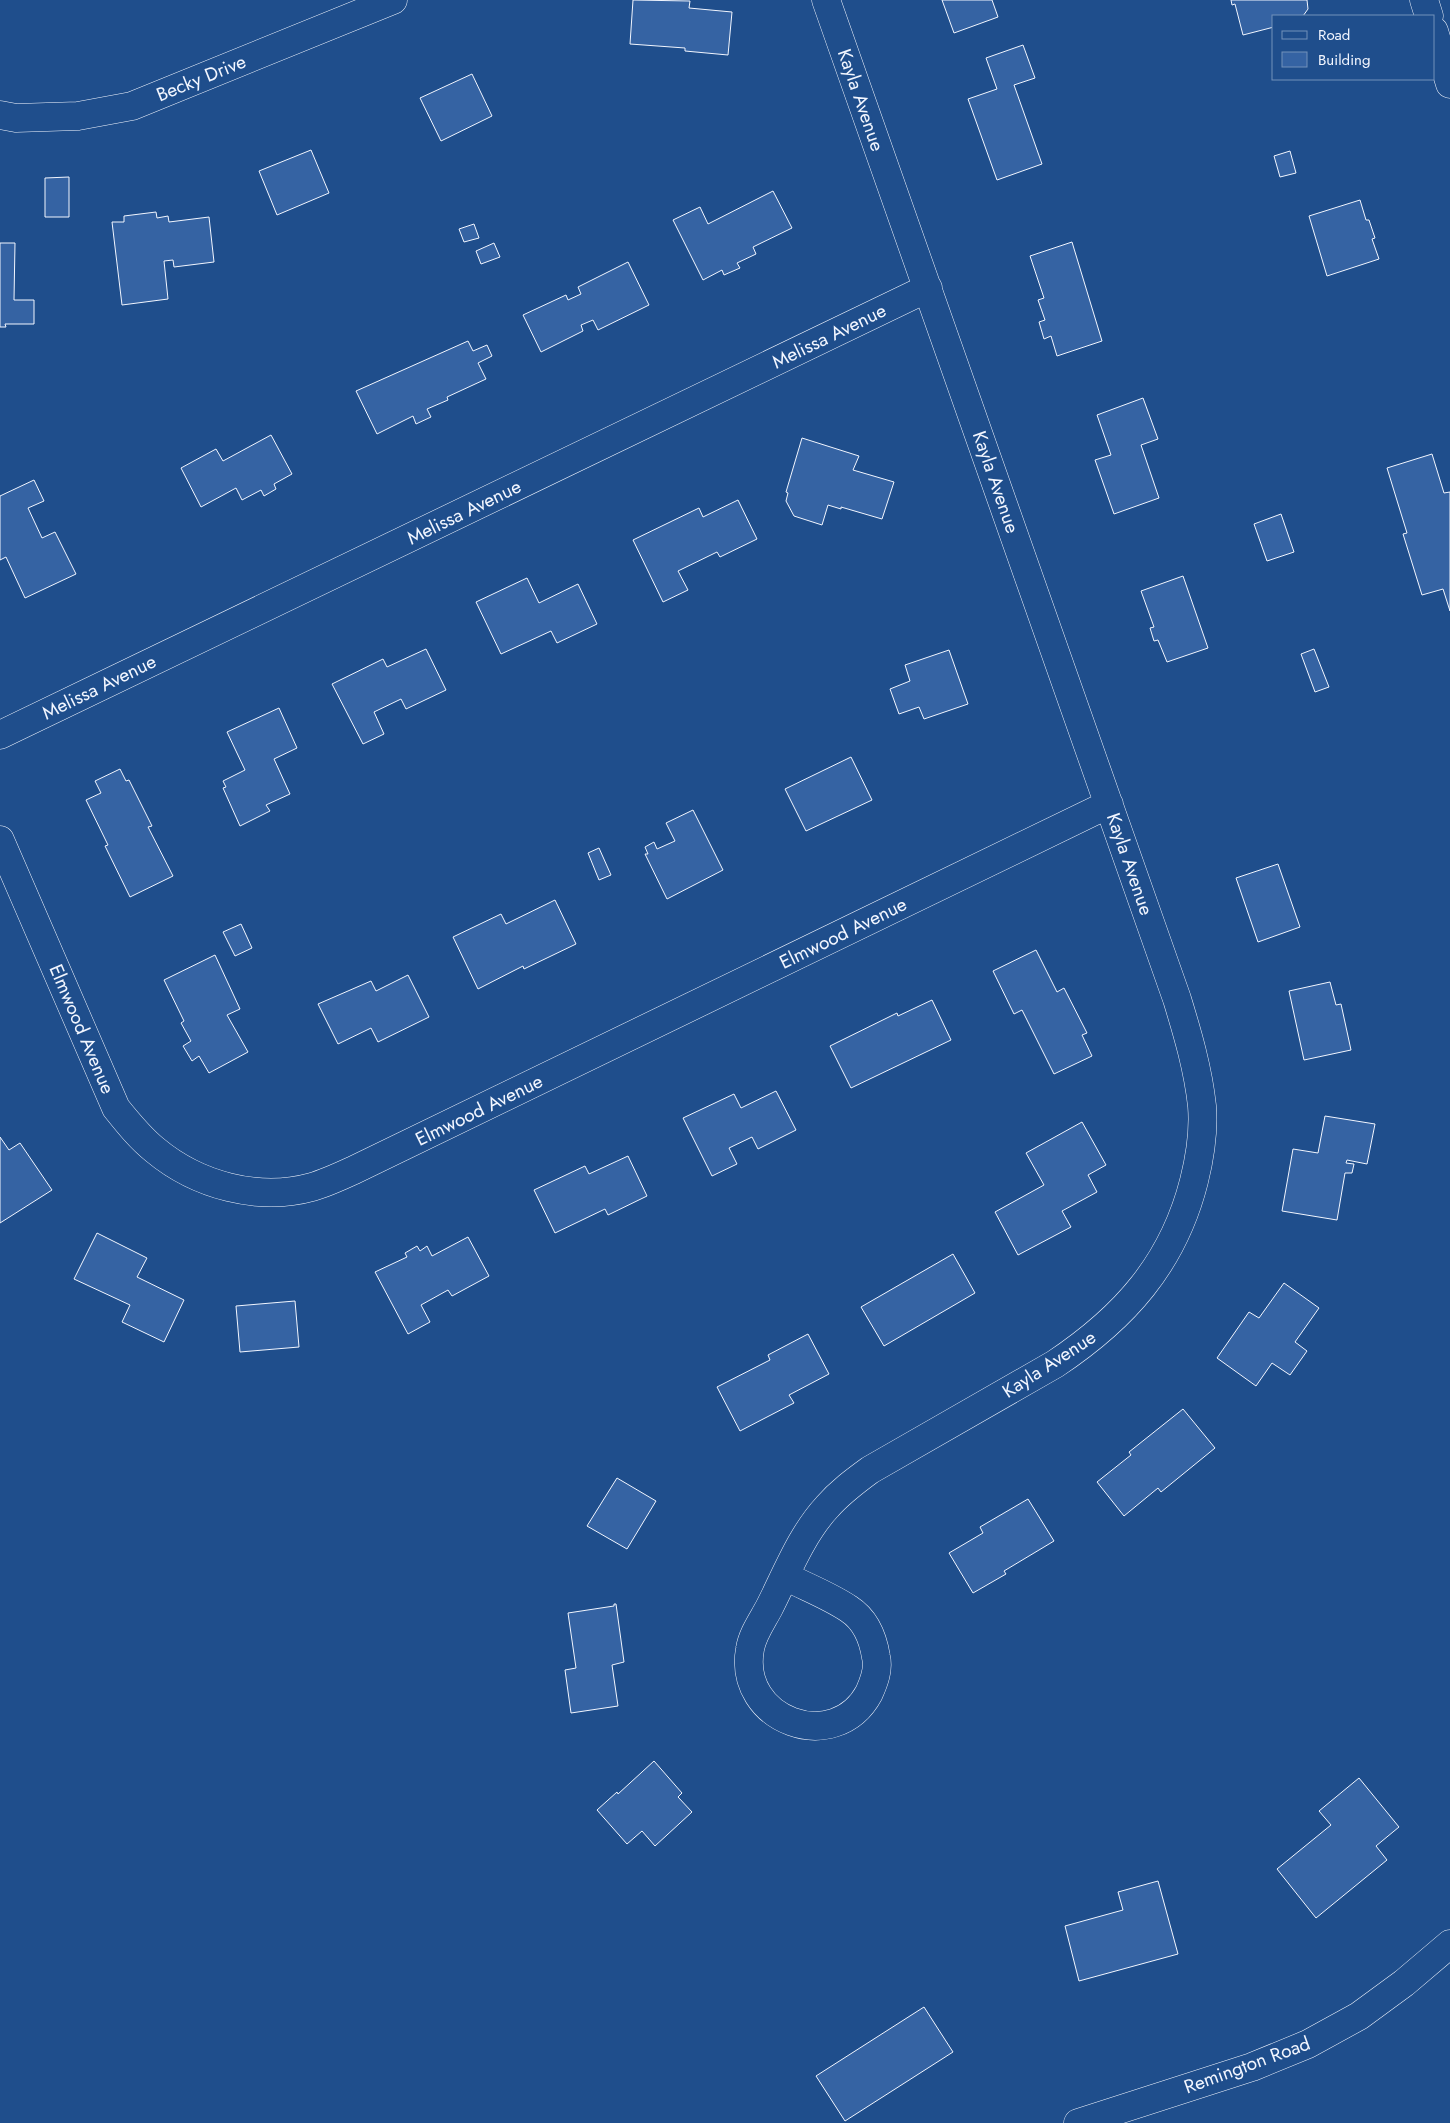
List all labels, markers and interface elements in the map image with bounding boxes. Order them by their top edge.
legend [1272,15,1435,80]
text: Road [1318,24,1350,46]
street label: Kayla Avenue [831,45,891,155]
street label: Becky Drive [152,48,250,108]
text: Building [1318,49,1370,71]
street label: Melissa Avenue [767,297,891,375]
street label: Kayla Avenue [966,427,1026,537]
street label: Melissa Avenue [402,473,526,551]
street label: Melissa Avenue [37,648,161,726]
street label: Kayla Avenue [1100,809,1160,919]
street label: Elmwood Avenue [775,890,911,976]
street label: Elmwood Avenue [42,960,122,1098]
street label: Elmwood Avenue [411,1067,547,1153]
street label: Kayla Avenue [997,1324,1101,1404]
street label: Remington Road [1180,2030,1314,2100]

